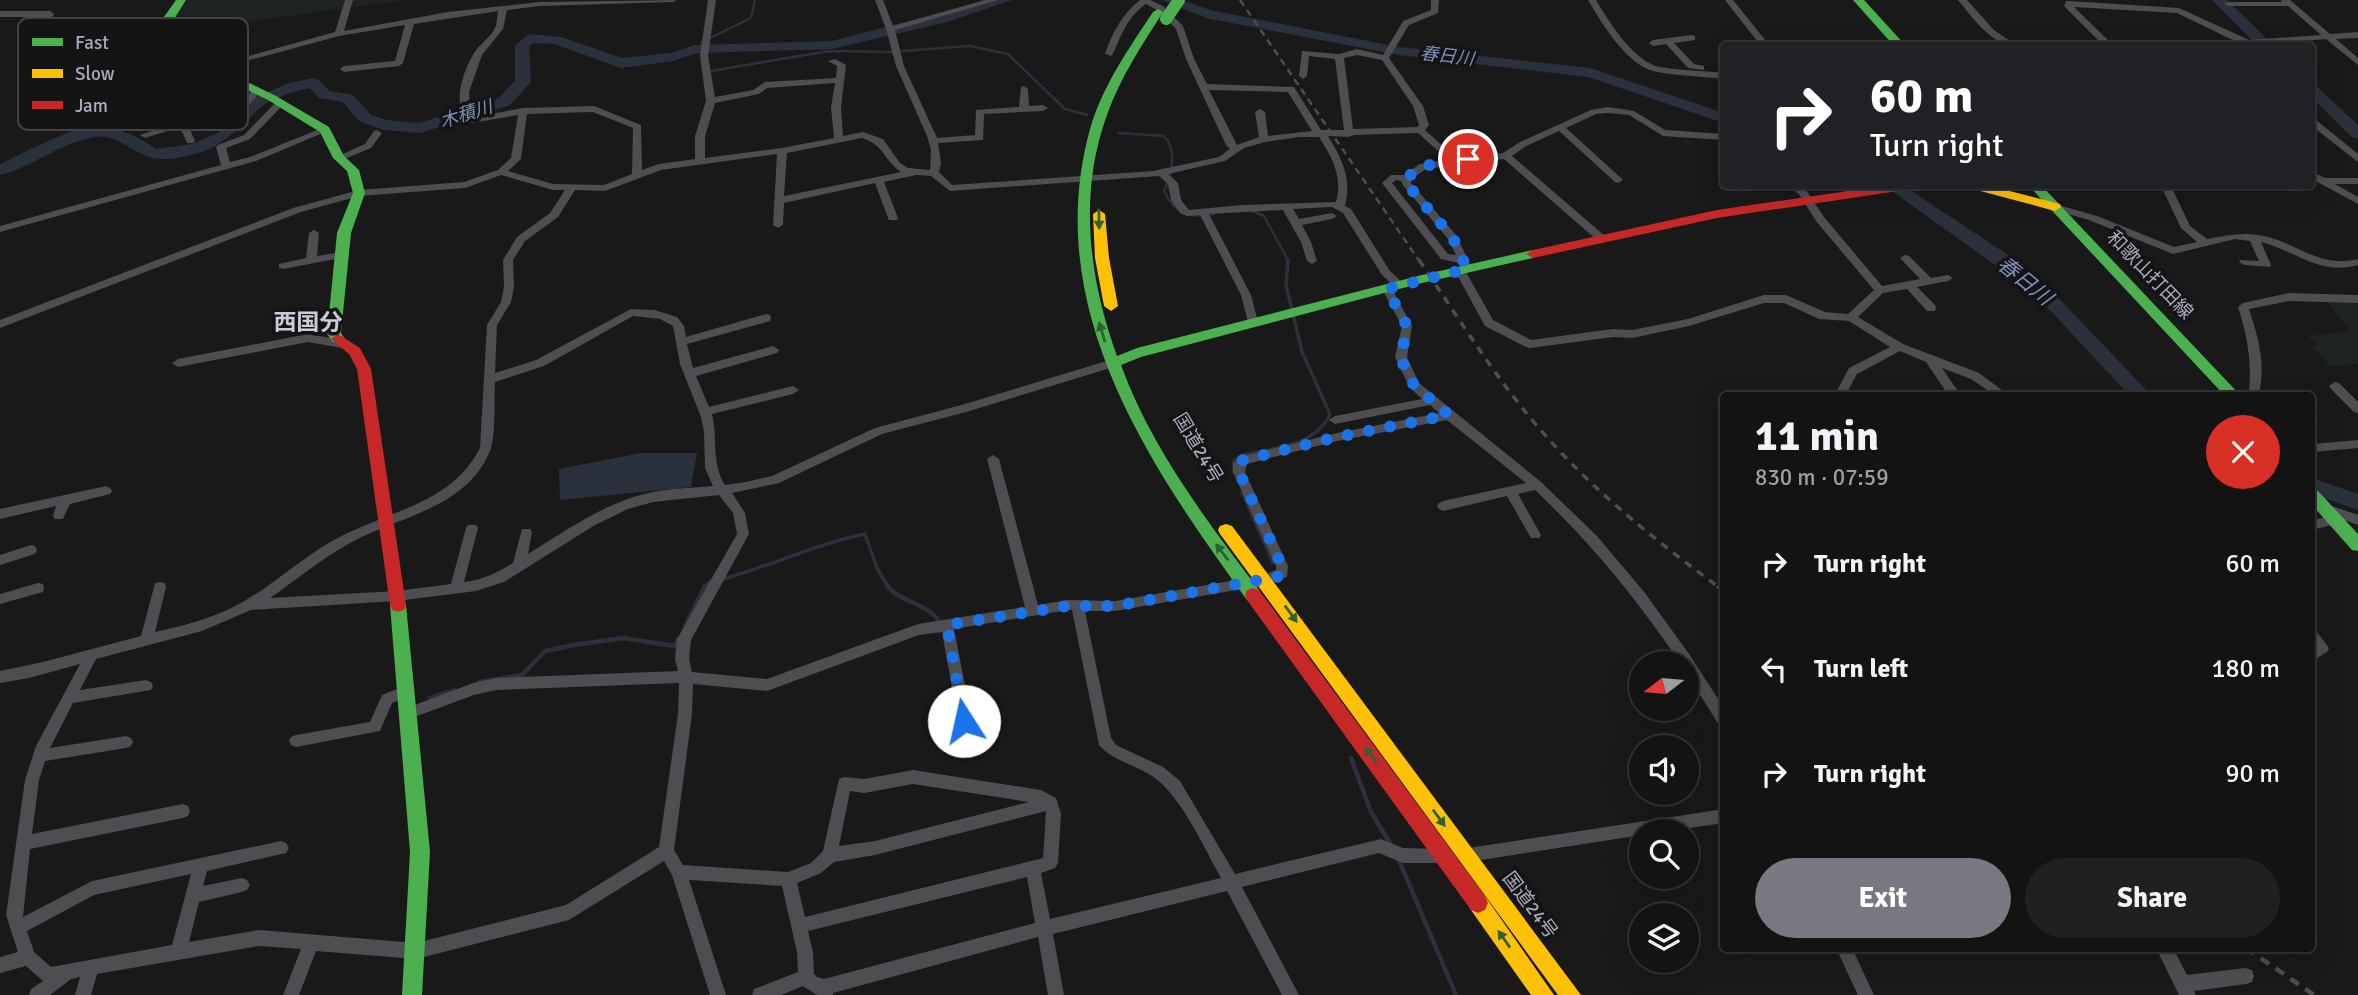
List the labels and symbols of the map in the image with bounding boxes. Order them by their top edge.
legend [18,18,248,130]
text: Fast [75,31,109,55]
water label: 春日川 [1419,42,1477,70]
text: Slow [75,62,115,86]
text: Jam [75,94,108,118]
water label: 木積川 [437,95,497,132]
pin [1438,129,1498,189]
one-way arrow [1093,208,1105,230]
street label: 和歌山打田線 [2102,226,2198,324]
water label: 春日川 [1992,251,2059,312]
district label: 西国分 [274,308,343,337]
one-way arrow [1096,321,1106,342]
street label: 国道24号 [1168,409,1228,487]
one-way arrow [1215,542,1229,561]
one-way arrow [1283,605,1297,623]
north arrow [1629,651,1699,721]
position arrow [927,684,1001,758]
one-way arrow [1364,746,1378,764]
one-way arrow [1432,809,1446,827]
street label: 国道24号 [1497,867,1563,943]
one-way arrow [1497,930,1511,948]

